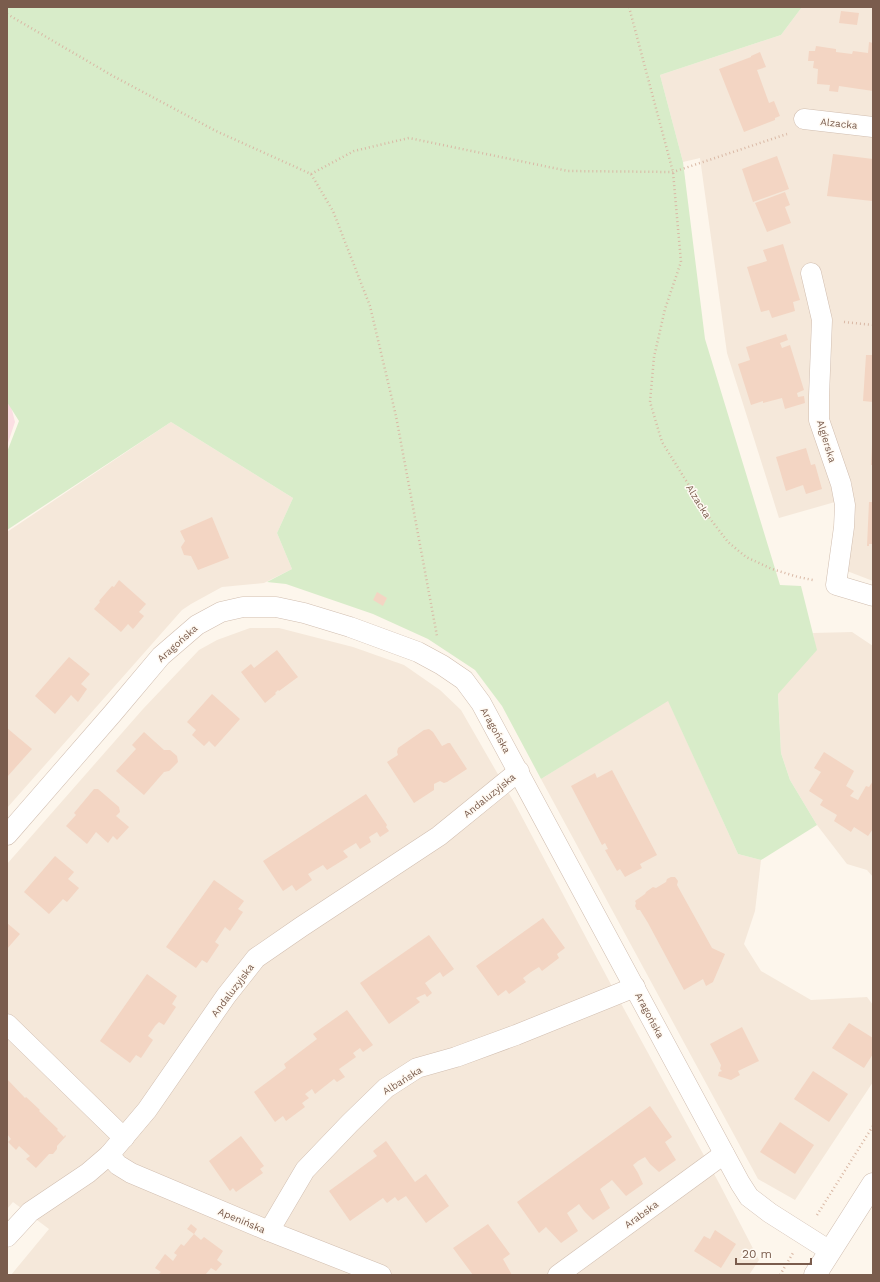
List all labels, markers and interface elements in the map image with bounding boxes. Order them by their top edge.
street label: Alzacka [820,116,858,131]
street label: Algierska [815,419,838,464]
street label: Alzacka [684,482,713,520]
street label: Aragońska [155,622,200,664]
street label: Aragońska [479,706,513,755]
street label: Andaluzyjska [461,771,518,820]
street label: Andaluzyjska [209,961,256,1019]
street label: Aragońska [633,990,666,1040]
street label: Albańska [381,1064,424,1097]
street label: Arabska [622,1198,661,1230]
street label: Apenińska [217,1206,267,1235]
scale bar [736,1240,811,1266]
text: 20 m [742,1247,772,1261]

